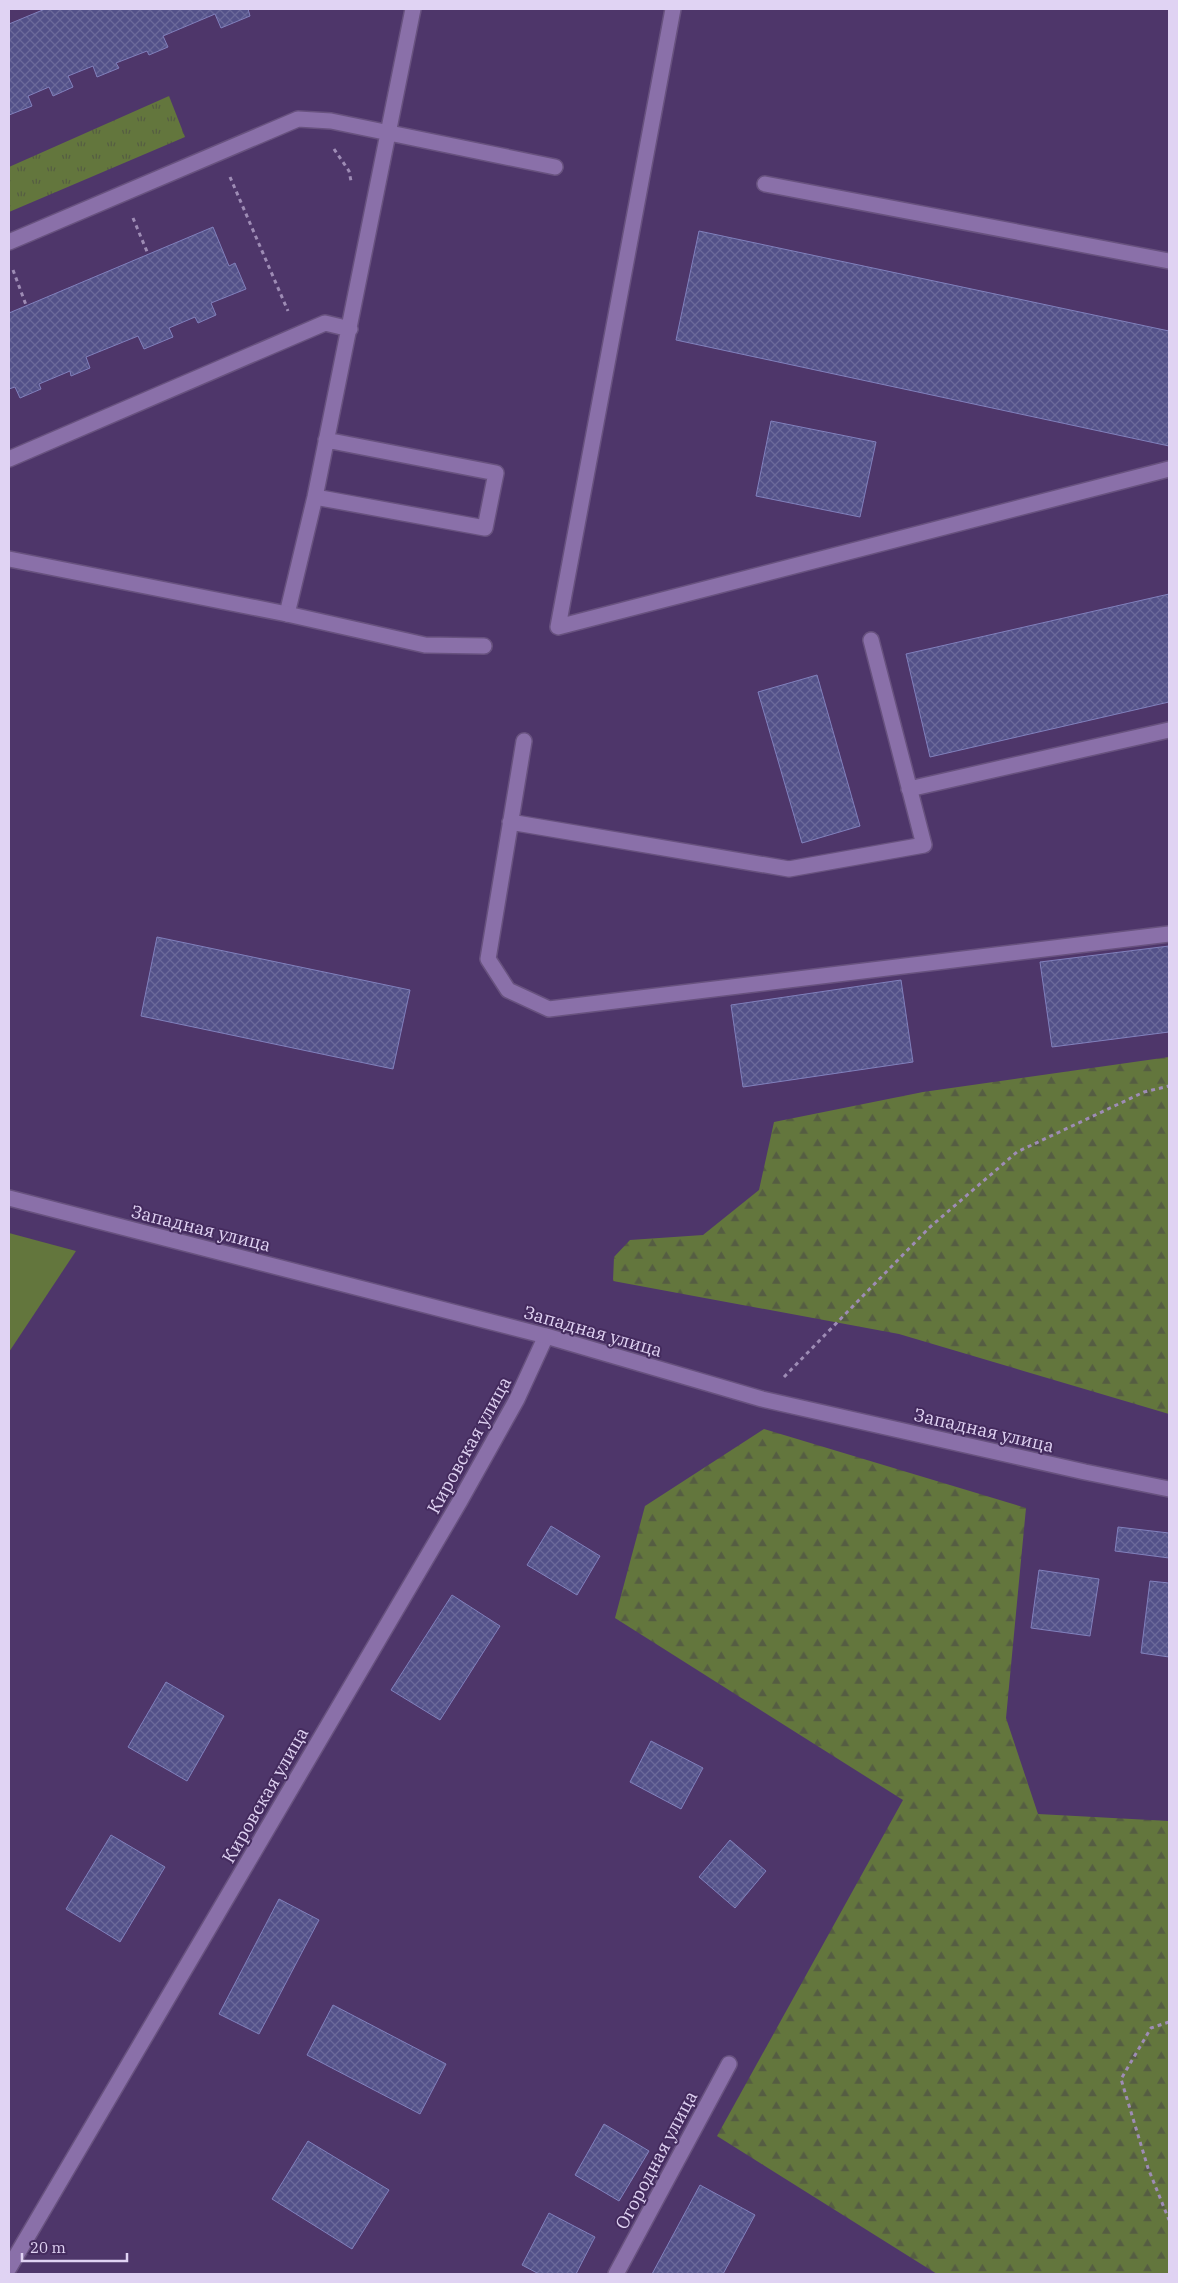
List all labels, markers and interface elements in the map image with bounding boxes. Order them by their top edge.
street label: Западная улица [129,1200,273,1257]
street label: Западная улица [521,1300,665,1362]
street label: Кировская улица [422,1372,516,1518]
street label: Западная улица [912,1403,1057,1457]
street label: Кировская улица [217,1723,313,1867]
street label: Огородная улица [610,2087,702,2233]
scale bar [22,2230,128,2262]
text: 20 m [30,2238,66,2257]

